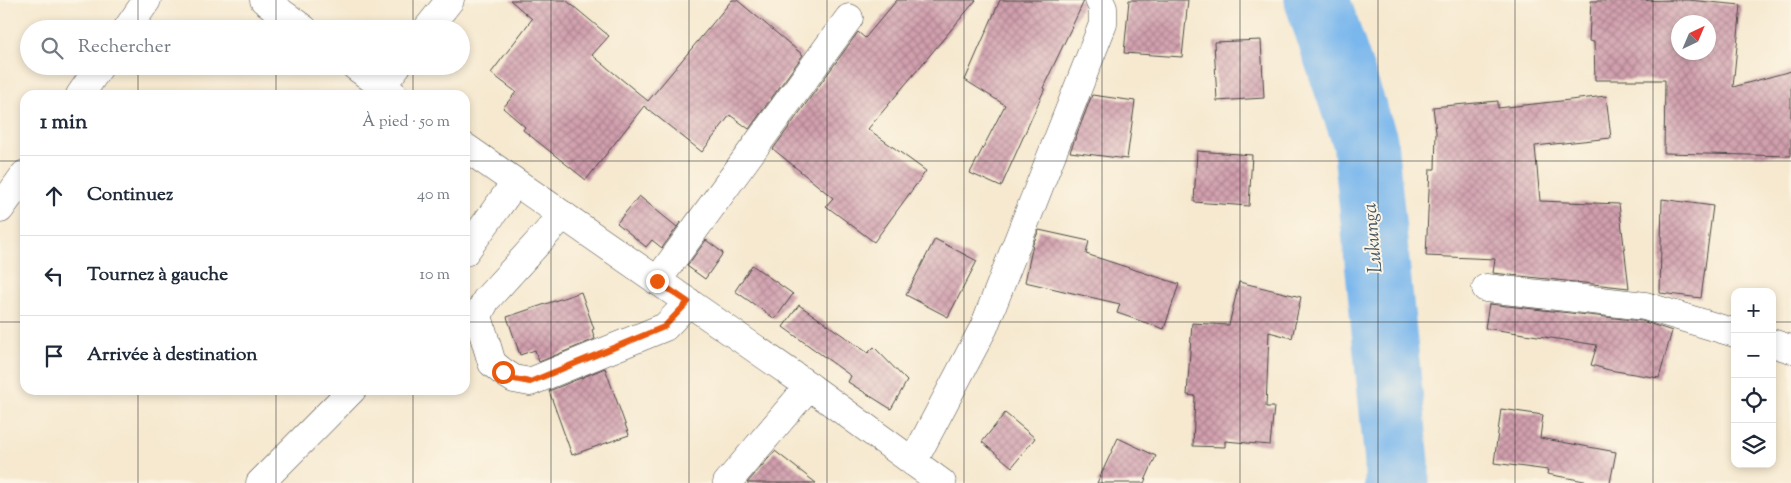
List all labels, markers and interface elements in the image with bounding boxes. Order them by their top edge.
north arrow [1671,15,1716,60]
search box [20,20,470,75]
icon: search [38,34,66,62]
text: Rechercher [78,34,171,61]
text: 1 min [40,108,87,138]
text: À pied · 50 m [362,111,450,134]
icon: ahead [40,182,68,210]
text: Continuez [87,182,173,209]
text: 40 m [417,184,450,207]
water label: Lukunga [1356,202,1392,274]
icon: left [40,262,68,290]
text: Tournez à gauche [87,262,228,289]
text: 10 m [420,264,450,287]
route end [646,270,669,293]
map controls [1731,288,1776,468]
button: + [1731,288,1776,333]
button: − [1731,333,1776,378]
icon: arrive [40,342,68,370]
text: Arrivée à destination [87,342,258,369]
route start [492,361,515,384]
button: locate [1731,378,1776,423]
button: layers [1731,423,1776,468]

